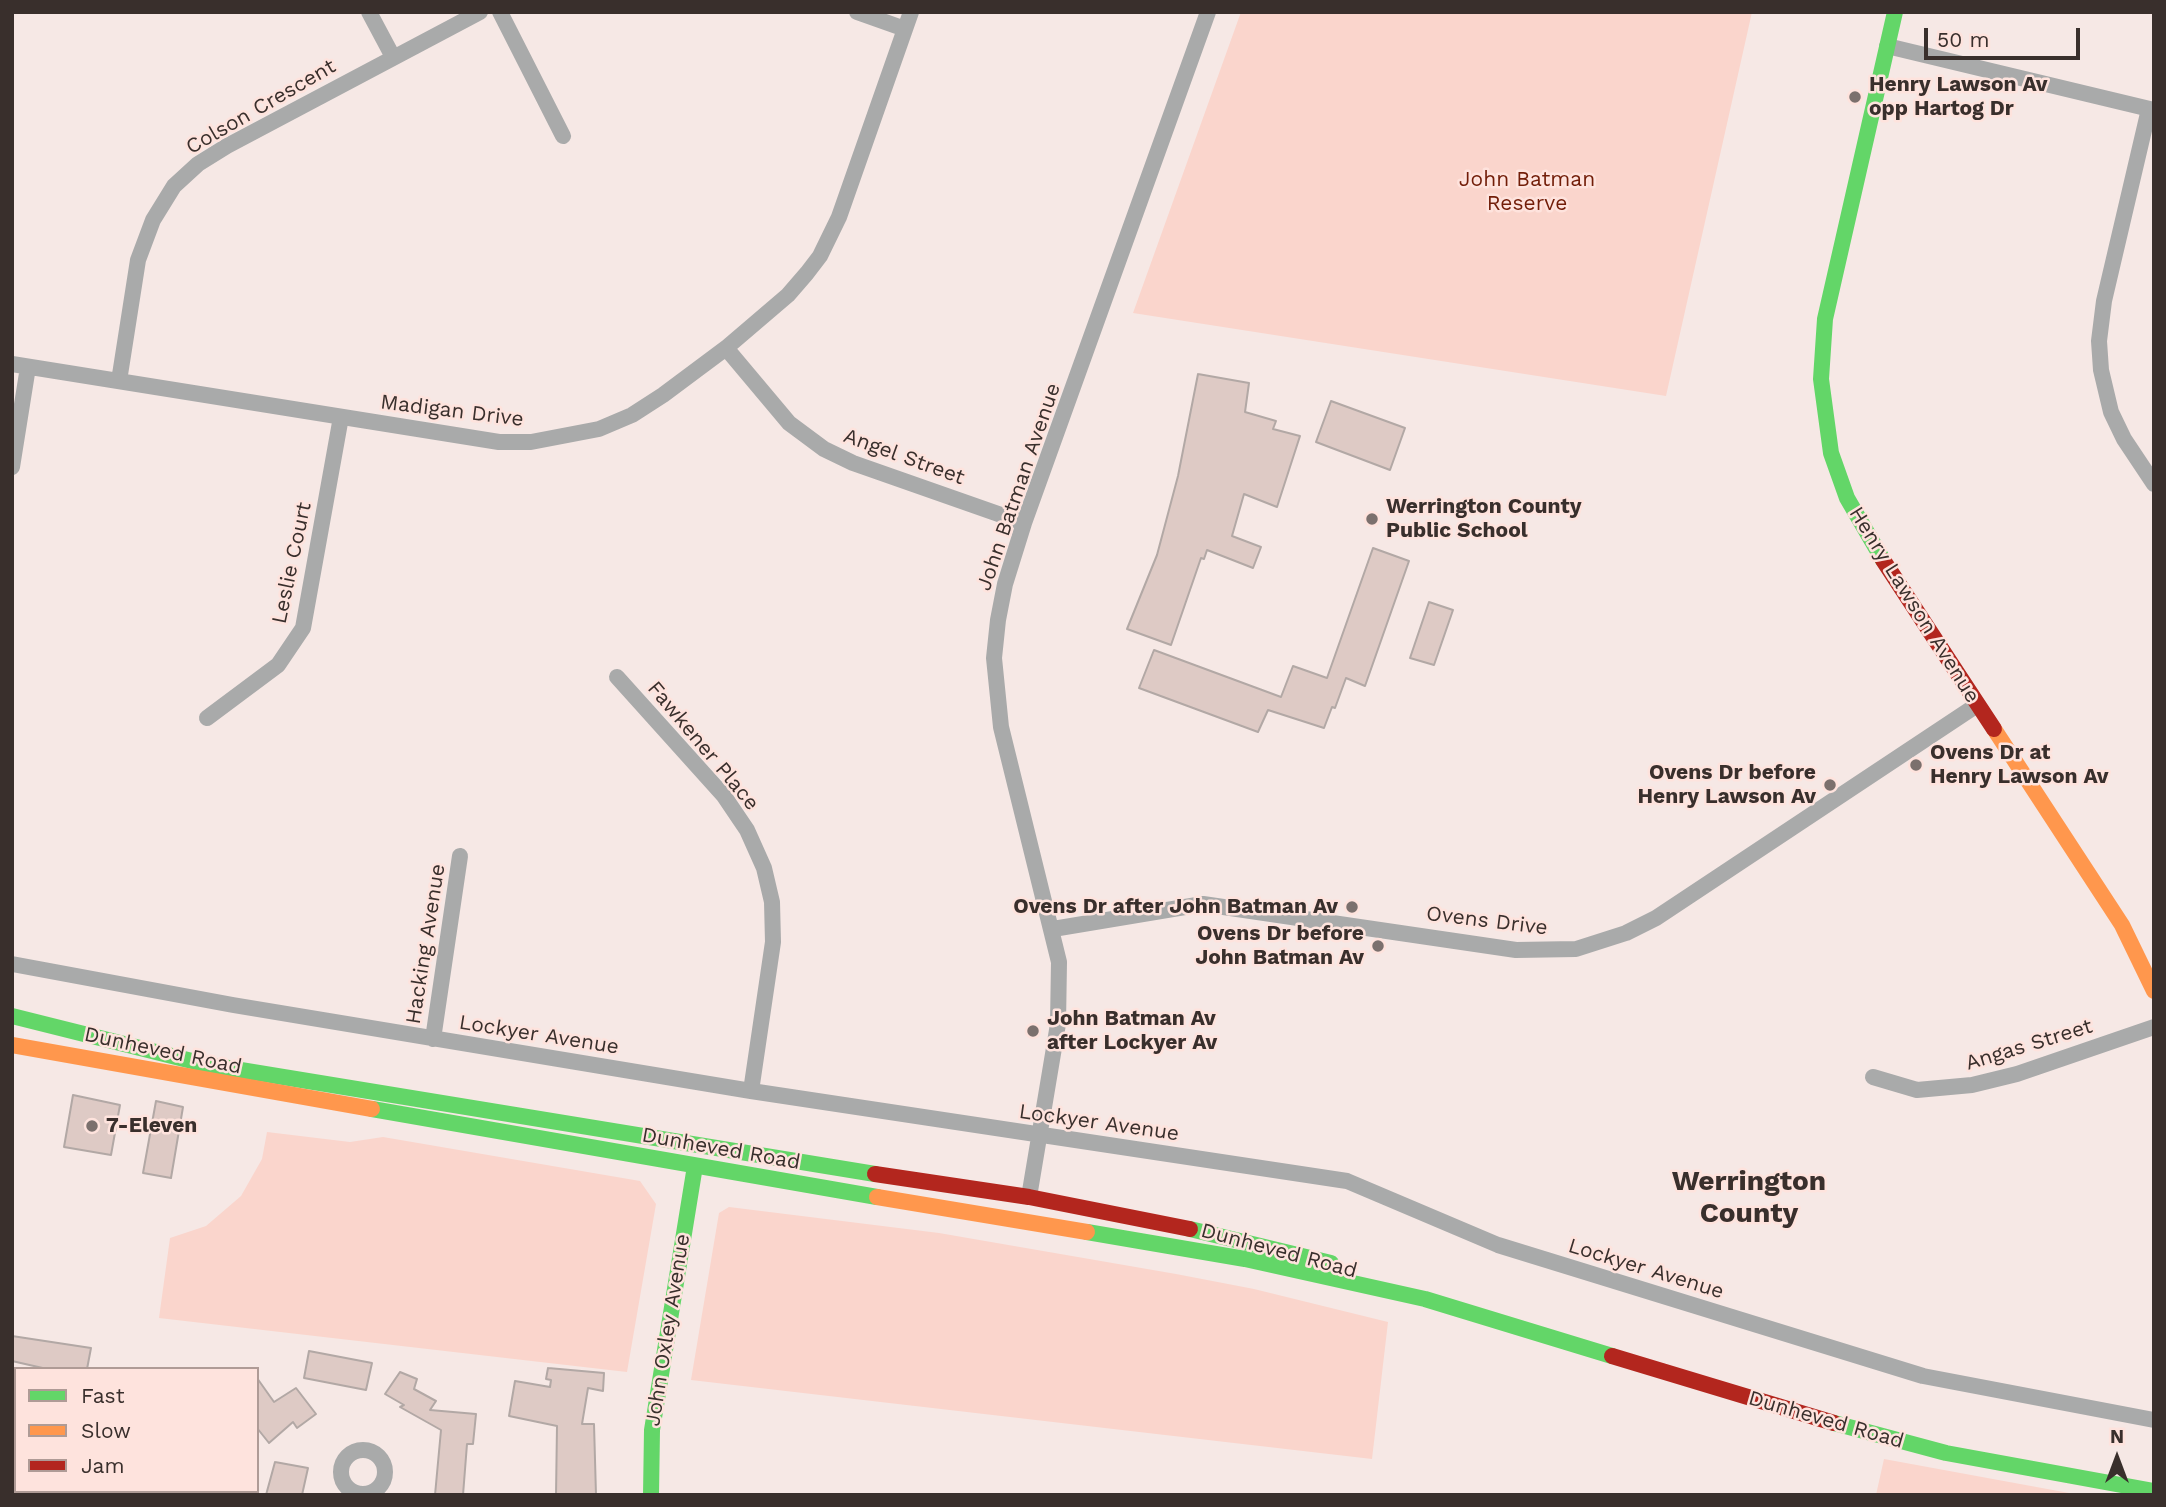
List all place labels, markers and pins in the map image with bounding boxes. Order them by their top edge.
place label: Henry Lawson Av opp Hartog Dr [1869,72,2047,122]
marker: Henry Lawson Av opp Hartog Dr [1847,89,1863,105]
place label: Werrington County Public School [1386,494,1582,544]
marker: Werrington County Public School [1364,511,1380,527]
place label: Ovens Dr at Henry Lawson Av [1930,740,2108,790]
marker: Ovens Dr at Henry Lawson Av [1908,757,1924,773]
place label: Ovens Dr before Henry Lawson Av [1638,760,1816,810]
marker: Ovens Dr before Henry Lawson Av [1822,777,1838,793]
place label: Ovens Dr after John Batman Av [1013,894,1338,920]
marker: Ovens Dr after John Batman Av [1344,899,1360,915]
place label: Ovens Dr before John Batman Av [1195,921,1364,971]
marker: Ovens Dr before John Batman Av [1370,938,1386,954]
place label: John Batman Av after Lockyer Av [1047,1006,1217,1056]
marker: John Batman Av after Lockyer Av [1025,1023,1041,1039]
place label: 7-Eleven [106,1113,197,1139]
marker: 7-Eleven [84,1118,100,1134]

